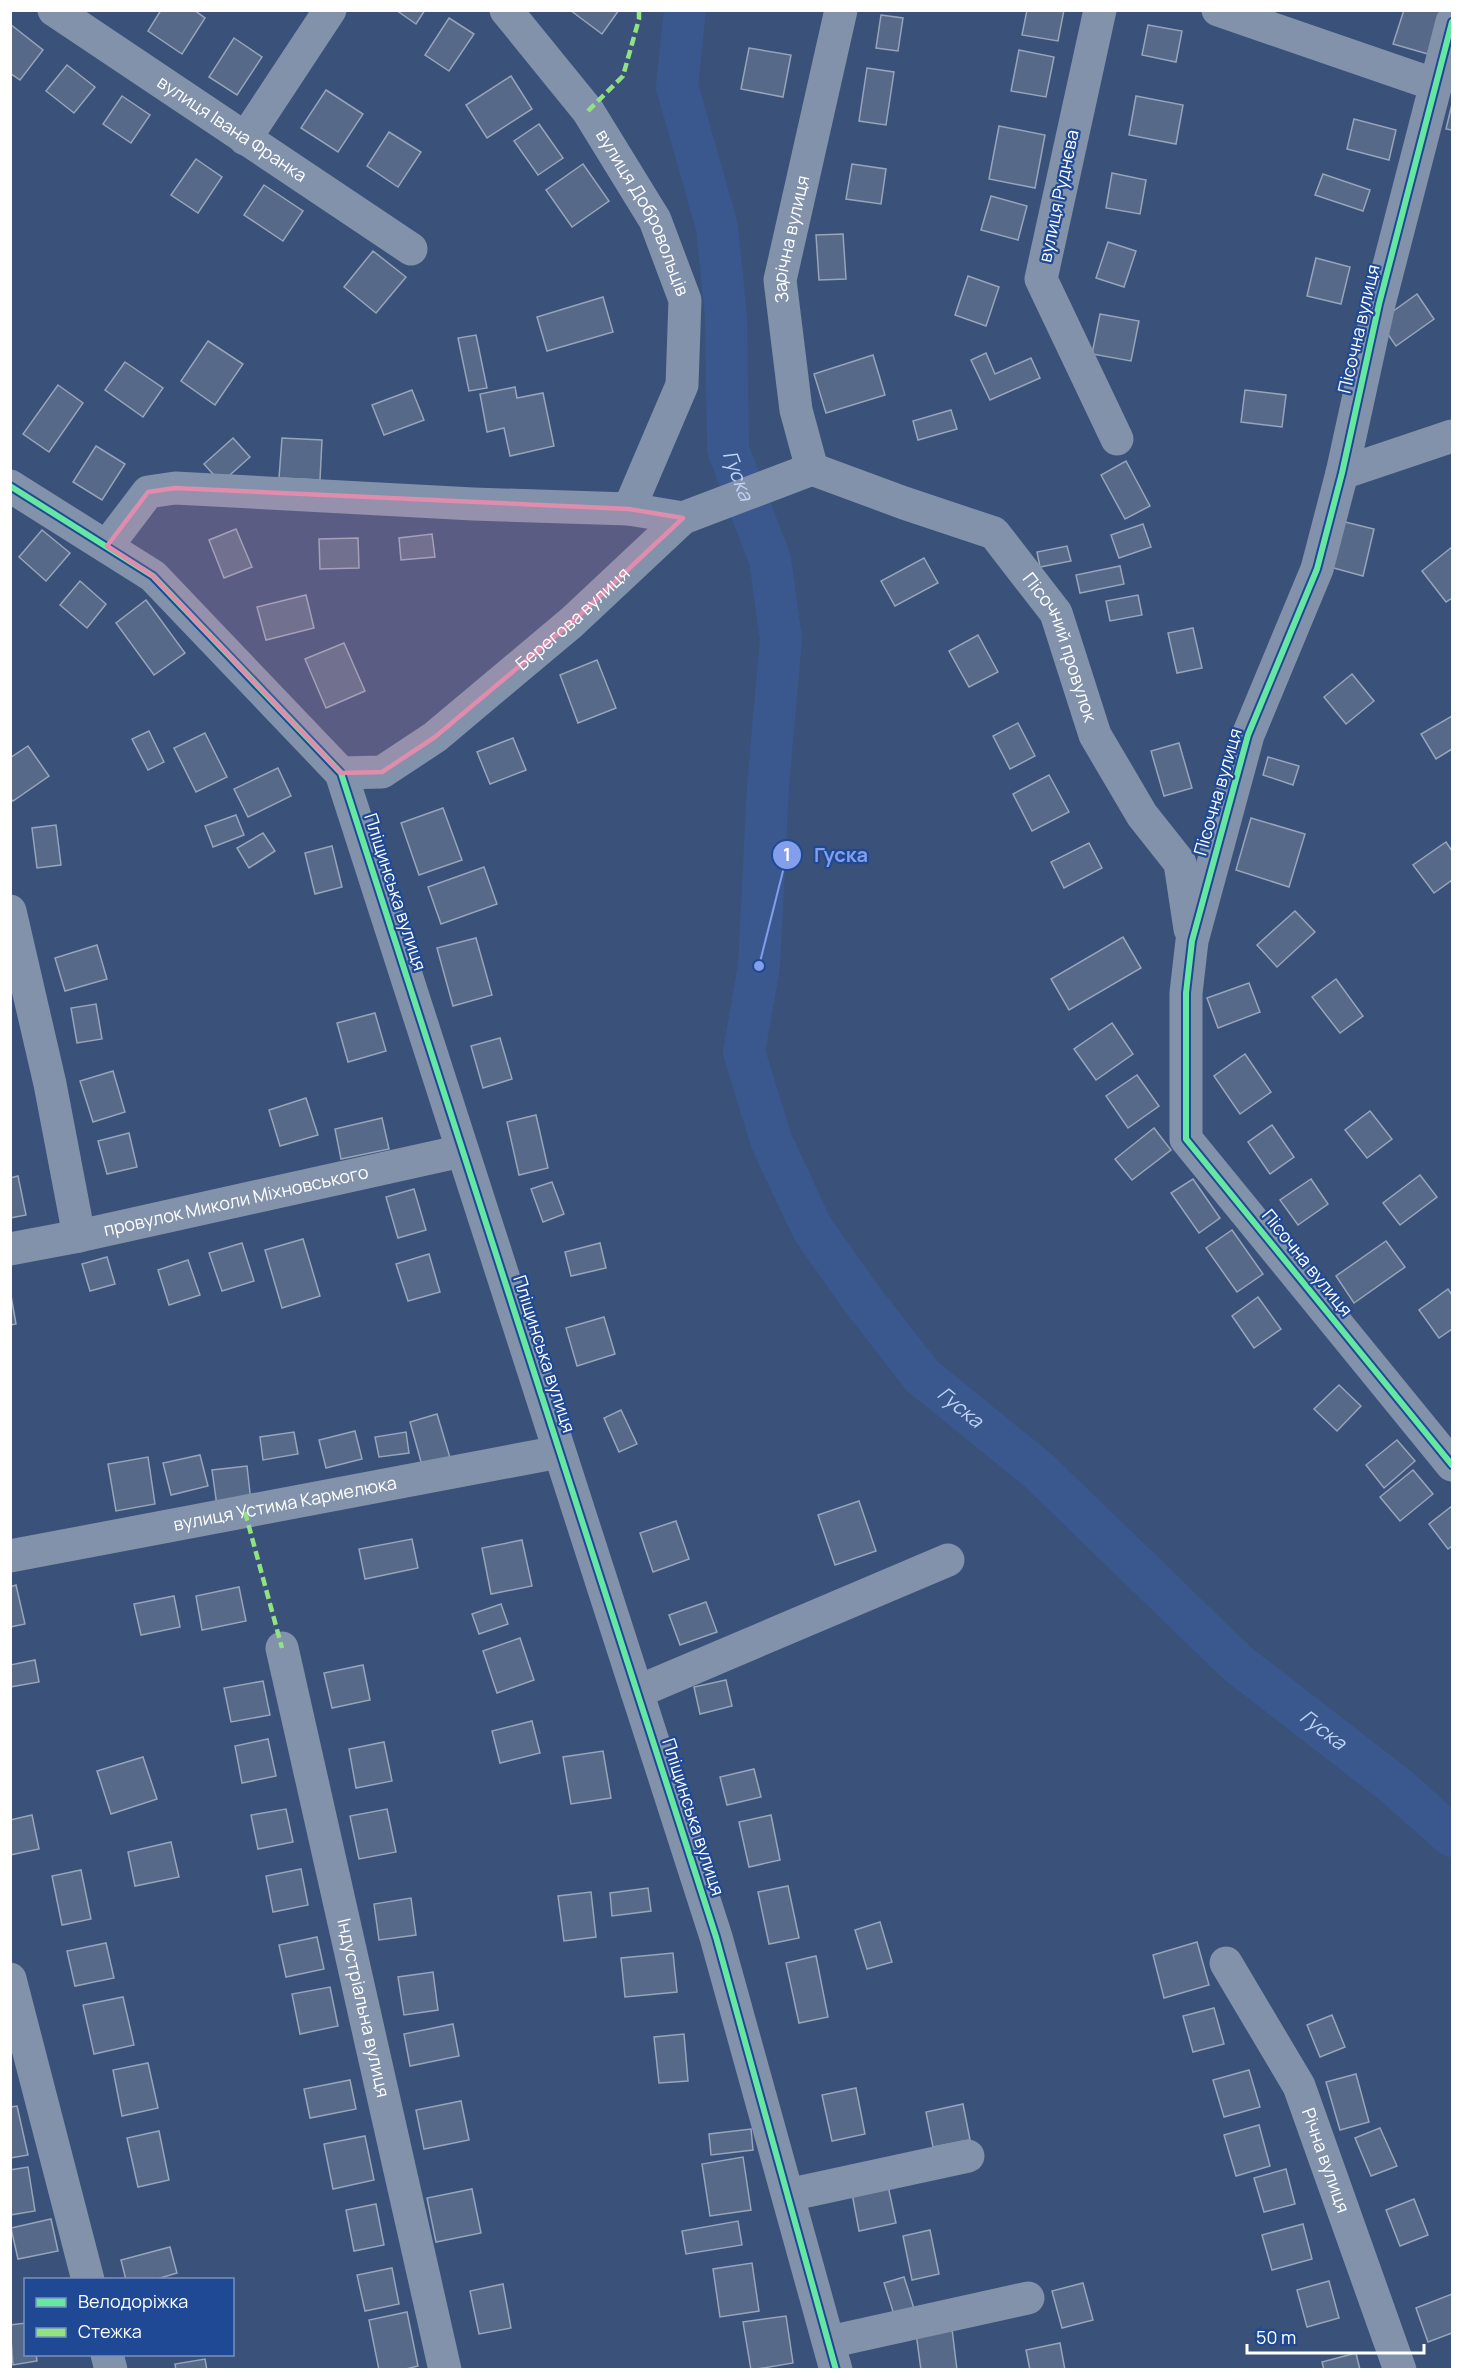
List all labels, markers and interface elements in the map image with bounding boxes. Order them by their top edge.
street label: вулиця Івана Франка [153,70,312,187]
street label: вулиця Добровольців [591,124,696,299]
street label: вулиця Руднєва [1032,127,1084,264]
street label: Зарічна вулиця [767,173,814,305]
street label: Пісочна вулиця [1332,262,1385,396]
water label: Гуска [717,447,761,505]
street label: Берегова вулиця [510,561,634,675]
street label: Пісочний провулок [1018,567,1103,726]
street label: Пісочна вулиця [1187,725,1247,858]
street label: Пліщинська вулиця [359,810,433,974]
callout: Гуска [772,836,880,874]
text: Гуска [814,841,868,868]
text: 1 [783,842,791,866]
street label: провулок Миколи Міхновського [101,1159,370,1241]
street label: Пісочна вулиця [1257,1204,1358,1321]
street label: Пліщинська вулиця [508,1272,582,1436]
water label: Гуска [932,1380,990,1434]
street label: вулиця Устима Кармелюка [171,1470,399,1536]
water label: Гуска [1295,1703,1353,1756]
street label: Пліщинська вулиця [657,1735,731,1899]
street label: Індустріальна вулиця [332,1916,396,2100]
street label: Річна вулиця [1297,2104,1356,2216]
legend [24,2278,234,2356]
text: Велодоріжка [78,2289,188,2313]
scale bar [1247,2317,1424,2355]
text: Стежка [78,2319,142,2343]
text: 50 m [1256,2325,1296,2349]

